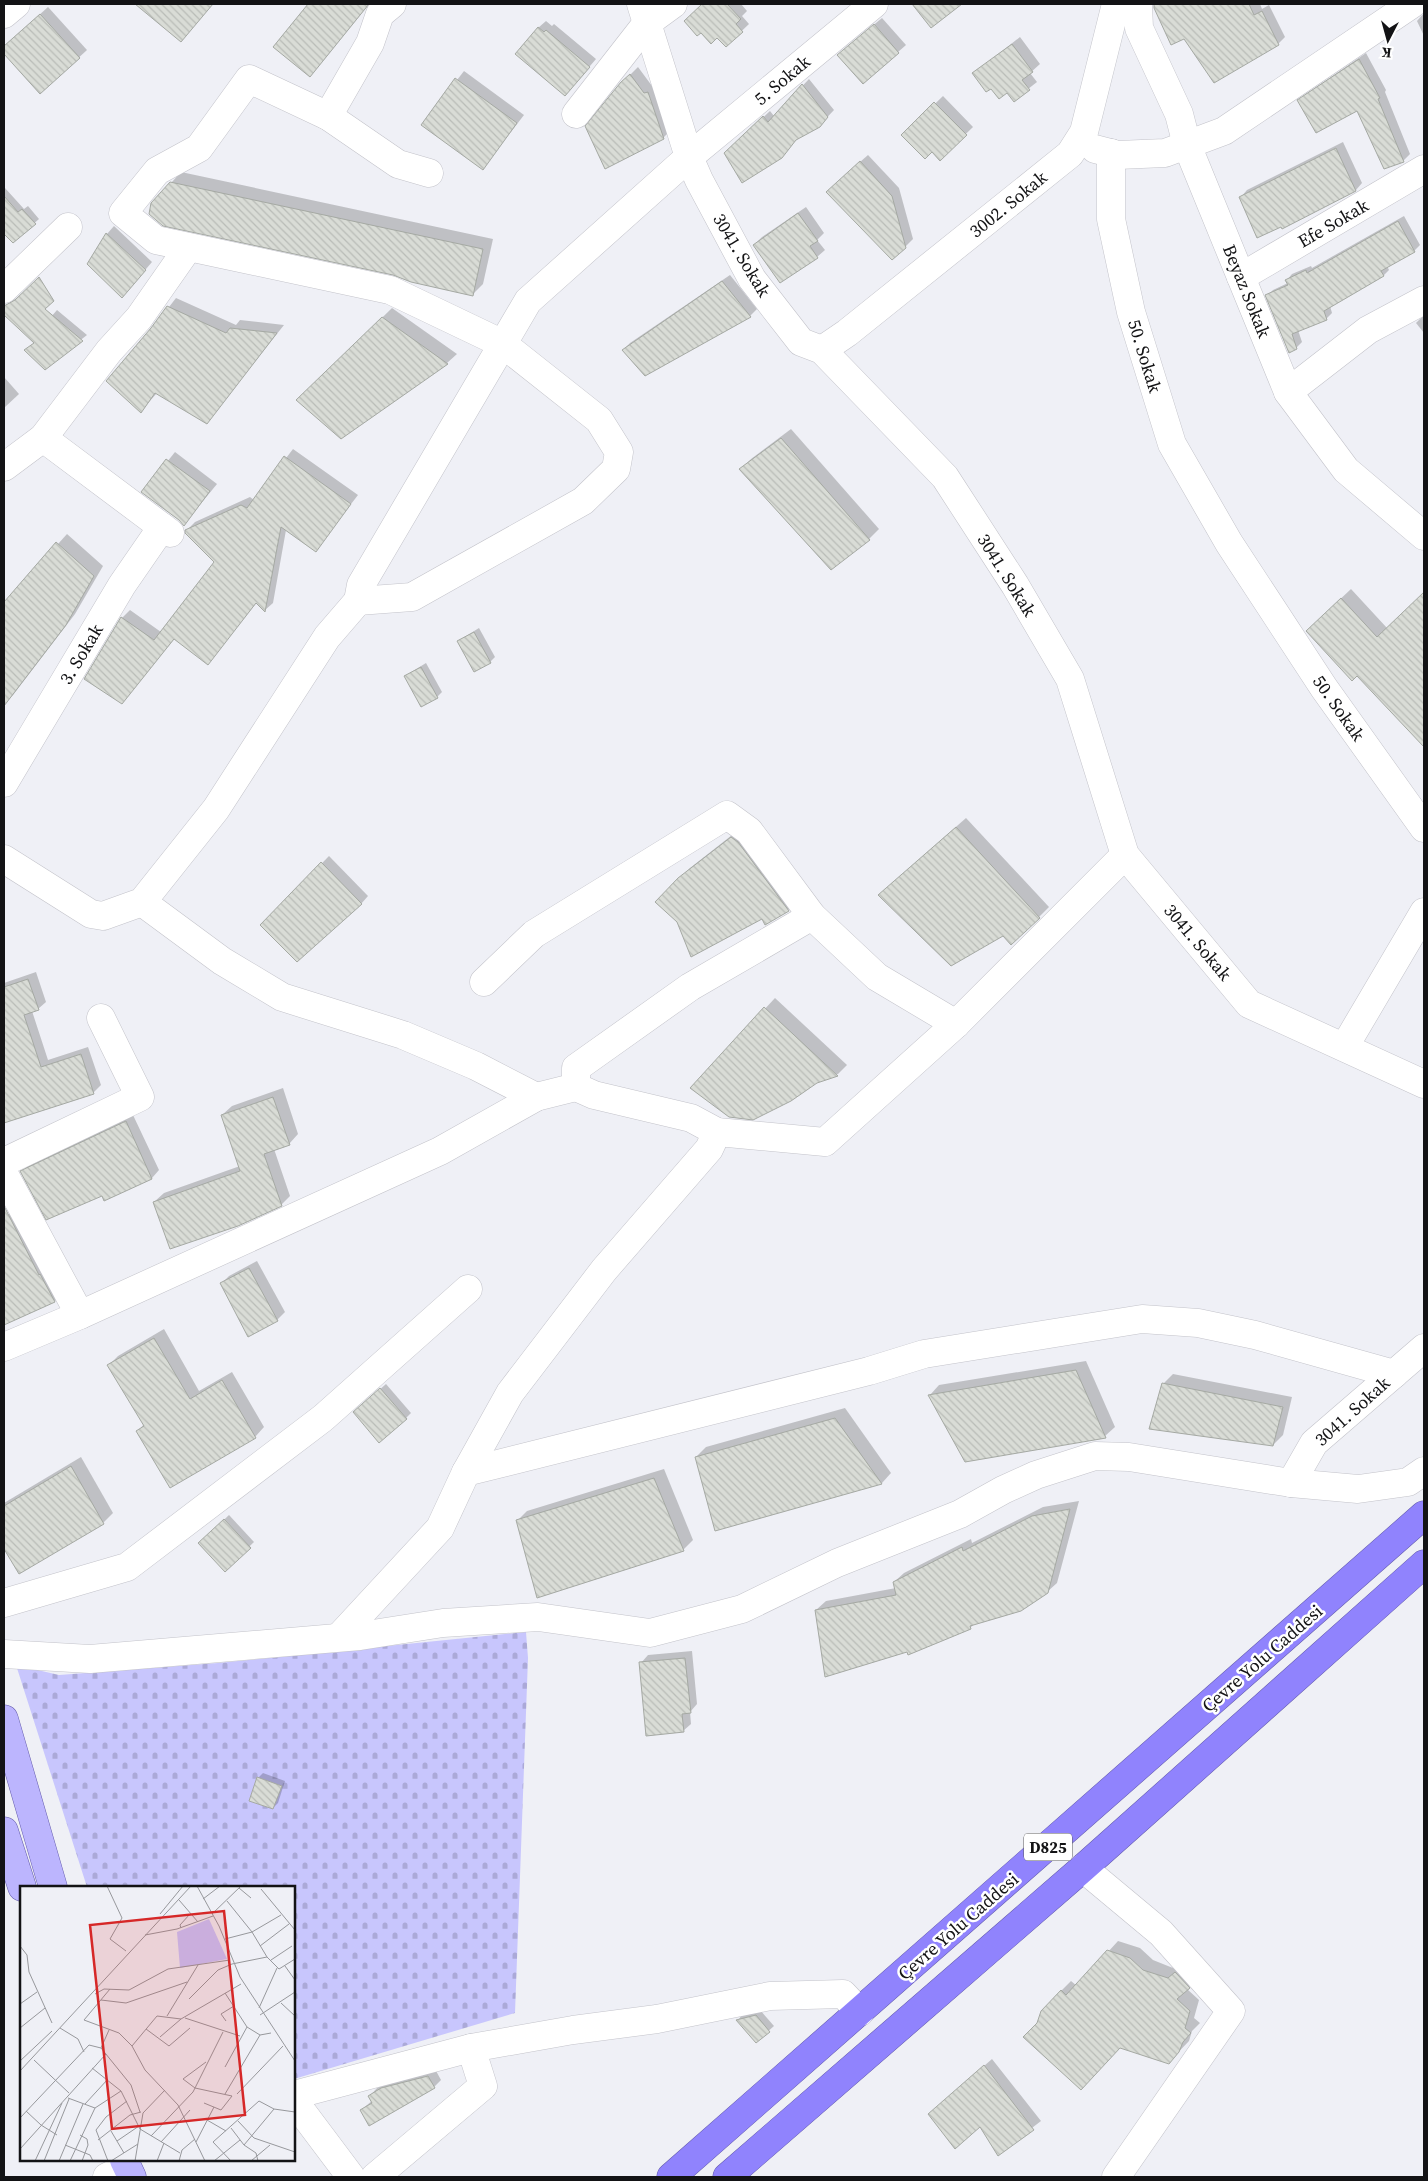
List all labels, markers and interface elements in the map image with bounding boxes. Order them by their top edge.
north arrow [1363,15,1413,65]
text: K [1380,42,1393,63]
street label: 5. Sokak [749,49,816,111]
street label: 3002. Sokak [964,165,1052,243]
street label: Efe Sokak [1293,193,1373,253]
street label: 3041. Sokak [707,209,777,302]
street label: Beyaz Sokak [1217,241,1277,342]
street label: 50. Sokak [1122,316,1168,396]
street label: 3041. Sokak [972,529,1042,621]
street label: 3. Sokak [53,619,109,689]
street label: 50. Sokak [1307,670,1371,746]
street label: 3041. Sokak [1158,898,1238,986]
street label: 3041. Sokak [1309,1370,1395,1452]
street label: Çevre Yolu Caddesi [1196,1599,1328,1717]
road number: D825 [1024,1834,1072,1860]
street label: Çevre Yolu Caddesi [892,1867,1024,1985]
inset map [20,1886,295,2161]

